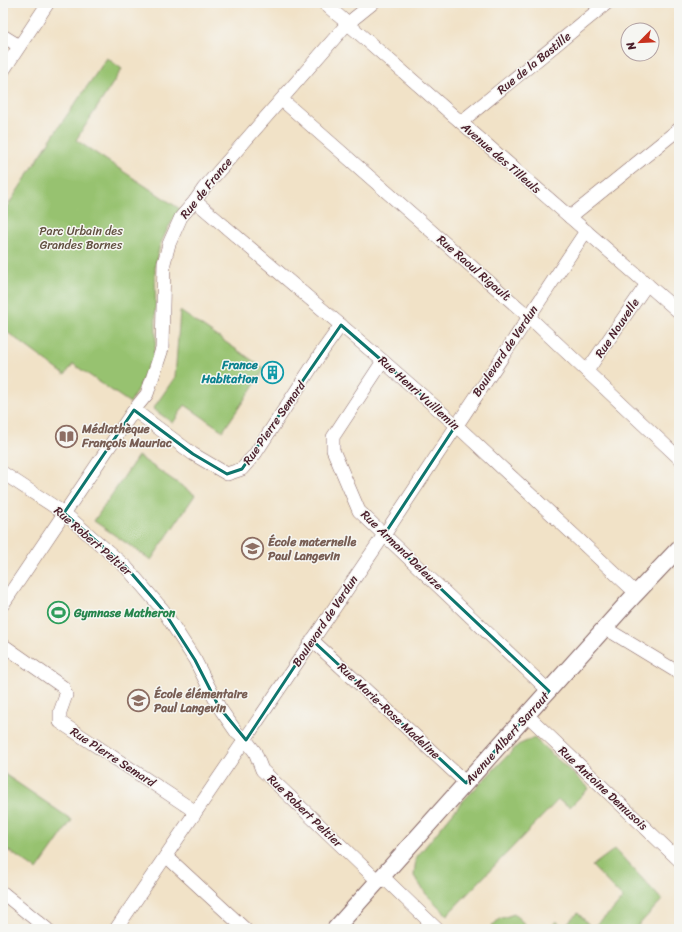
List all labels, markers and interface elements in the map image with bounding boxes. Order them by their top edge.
north arrow [620,22,660,62]
street label: Rue de la Bastille [492,26,576,100]
text: N [621,38,642,54]
street label: Avenue des Tilleuls [455,116,547,200]
street label: Rue de France [174,152,238,224]
park label: Parc Urbain des Grandes Bornes [39,220,123,256]
street label: Rue Raoul Rigault [432,229,516,307]
street label: Rue Nouvelle [589,293,645,362]
street label: Boulevard de Verdun [466,300,544,401]
street label: Rue Henri Vuillemin [373,350,465,436]
place label: France Habitation [201,354,259,390]
building icon: France Habitation [260,359,286,385]
street label: Rue Pierre Semard [237,376,312,470]
place label: Médiathèque François Mauriac [81,418,172,454]
library icon: Médiathèque François Mauriac [54,423,80,449]
street label: Rue Robert Peltier [49,500,138,582]
street label: Rue Armand Deleuze [355,504,449,596]
place label: École maternelle Paul Langevin [268,531,357,567]
school or university icon: École maternelle Paul Langevin [240,536,266,562]
street label: Boulevard de Verdun [286,570,364,671]
sports icon: Gymnase Matheron [46,600,72,626]
place label: Gymnase Matheron [73,602,176,624]
street label: Rue Marie-Rose Madeline [332,657,446,765]
place label: École élémentaire Paul Langevin [154,683,248,719]
street label: Avenue Albert Sarraut [458,686,556,790]
school or university icon: École élémentaire Paul Langevin [126,688,152,714]
street label: Rue Pierre Semard [66,721,161,793]
street label: Rue Antoine Demusois [553,740,653,836]
street label: Rue Robert Peltier [262,769,349,854]

